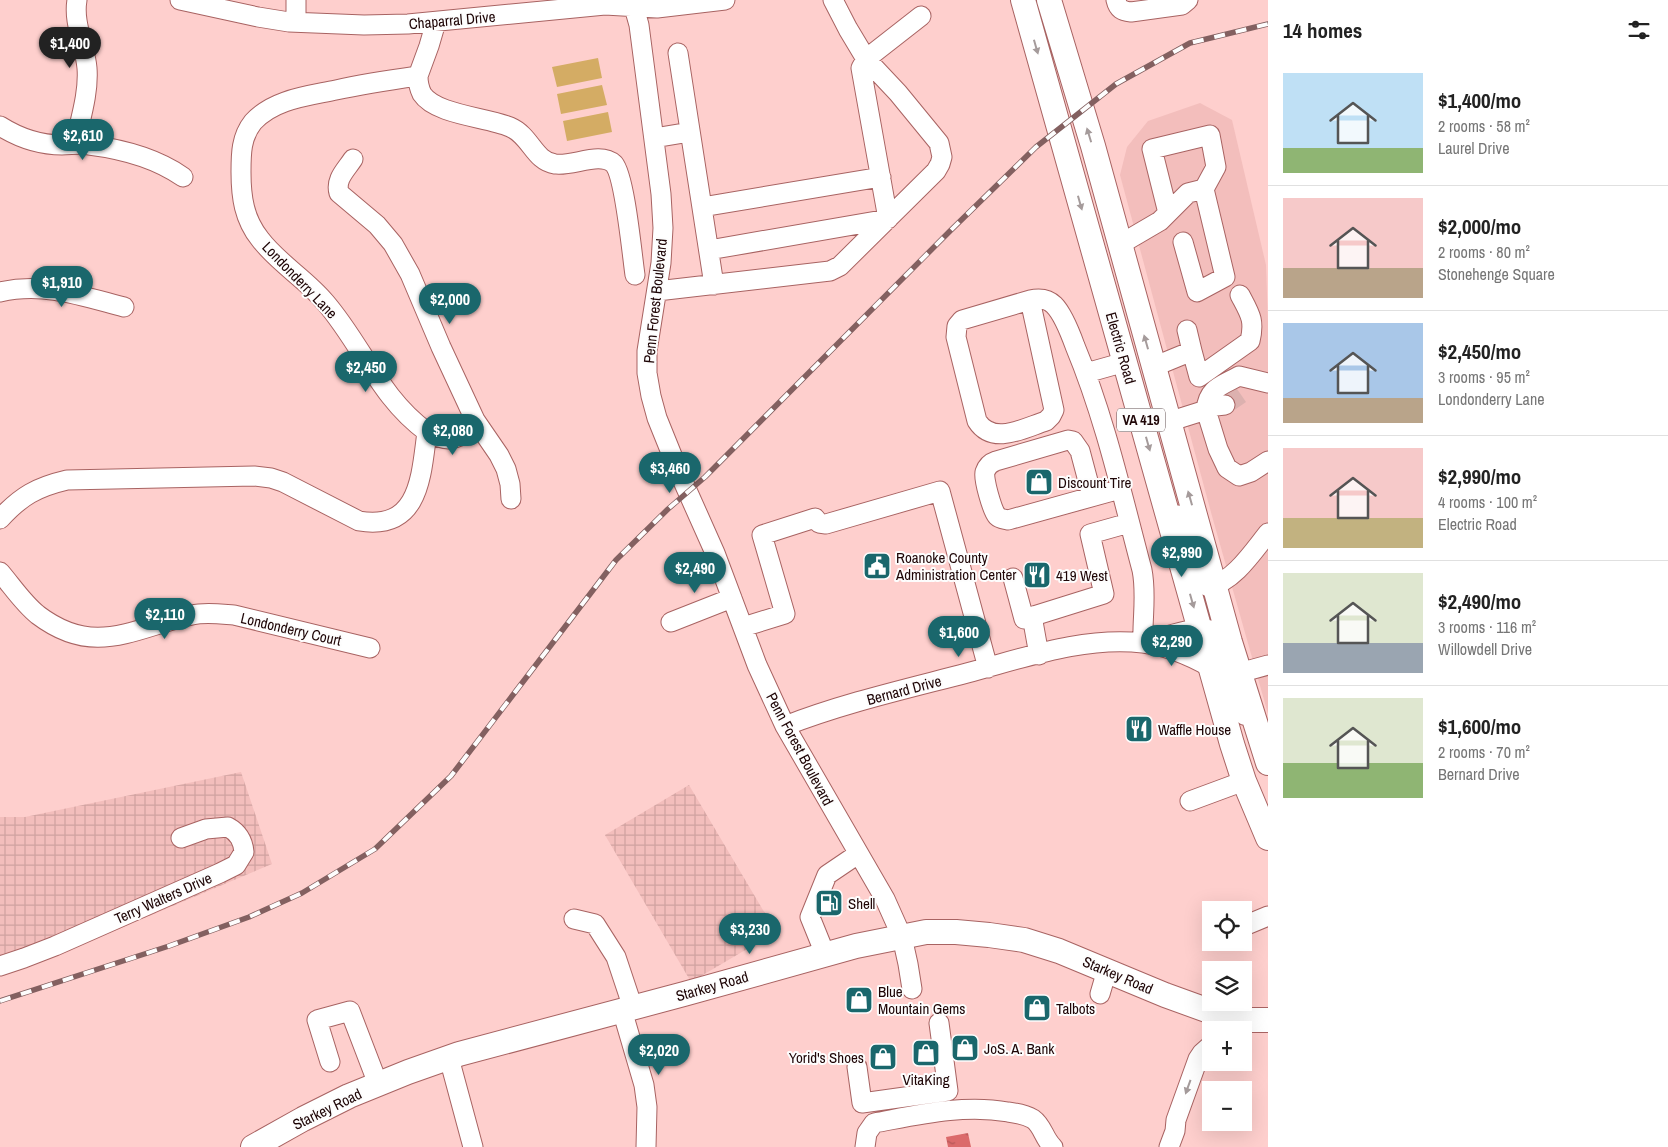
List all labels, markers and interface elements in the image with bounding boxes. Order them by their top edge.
street label: Chaparral Drive [408,6,496,34]
text: 14 homes [1283,16,1362,45]
icon: filters [1625,16,1653,44]
pin: $1,400 [29,27,111,69]
text: $1,400 [50,32,90,54]
one-way arrow [1033,40,1041,55]
text: $1,400/mo [1438,86,1521,115]
icon: home [1323,93,1383,153]
text: 2 rooms · 58 m² [1438,115,1530,137]
pin: $2,610 [42,119,124,161]
text: $2,610 [63,124,103,146]
one-way arrow [1085,127,1092,142]
text: Laurel Drive [1438,137,1509,159]
one-way arrow [1077,196,1085,211]
text: $2,000/mo [1438,212,1521,241]
icon: home [1323,218,1383,278]
street label: Londonderry Lane [258,237,342,323]
street label: Penn Forest Boulevard [638,238,672,364]
text: 2 rooms · 80 m² [1438,241,1530,263]
text: Stonehenge Square [1438,263,1555,285]
pin: $1,910 [21,266,103,308]
text: $1,910 [42,271,82,293]
pin: $2,000 [409,282,491,325]
text: $2,000 [430,288,470,310]
street label: Electric Road [1101,310,1141,386]
one-way arrow [1142,334,1150,349]
text: $2,450/mo [1438,337,1521,366]
icon: home [1323,343,1383,403]
pin: $2,450 [325,350,407,393]
text: $2,450 [346,356,386,378]
text: 3 rooms · 95 m² [1438,366,1530,388]
text: Londonderry Lane [1438,388,1545,410]
road number: VA 419 [1117,408,1165,432]
pin: $2,080 [412,414,494,456]
text: $2,080 [433,419,473,441]
one-way arrow [1144,437,1152,452]
pin: $3,460 [629,452,711,494]
text: $3,460 [650,457,690,479]
text: $2,990/mo [1438,462,1521,491]
shop icon: Discount Tire [1024,467,1054,497]
icon: home [1323,468,1383,528]
place label: Discount Tire [1058,472,1132,493]
one-way arrow [1185,491,1193,506]
text: 4 rooms · 100 m² [1438,491,1537,513]
text: Electric Road [1438,513,1517,535]
pin: $2,990 [1141,536,1223,578]
text: $2,990 [1162,541,1202,563]
place label: Roanoke County Administration Center [895,547,1016,585]
public building icon: Roanoke County Administration Center [862,551,892,581]
pin: $2,490 [654,552,736,594]
text: $2,490 [675,557,715,579]
restaurant icon: 419 West [1022,560,1052,590]
place label: 419 West [1056,565,1108,586]
text: $2,490/mo [1438,587,1521,616]
one-way arrow [1188,593,1196,608]
icon: home [1323,593,1383,653]
pin: $2,110 [124,598,206,640]
text: $2,110 [145,603,185,625]
street label: Londonderry Court [239,607,344,651]
pin: $1,600 [918,616,1000,658]
text: 3 rooms · 116 m² [1438,616,1536,638]
text: $1,600 [939,621,979,643]
pin: $2,290 [1131,624,1213,667]
text: $2,290 [1152,630,1192,652]
text: Willowdell Drive [1438,638,1532,660]
street label: Bernard Drive [864,670,944,710]
street label: Penn Forest Boulevard [761,689,839,809]
text: $1,600/mo [1438,712,1521,741]
restaurant icon: Waffle House [1124,714,1154,744]
icon: home [1323,718,1383,778]
place label: Waffle House [1158,719,1231,740]
text: 2 rooms · 70 m² [1438,741,1530,763]
text: Bernard Drive [1438,763,1520,785]
street label: Terry Walters Drive [111,867,215,929]
fuel station icon: Shell [814,888,844,918]
place label: Shell [848,893,875,914]
map controls [1202,901,1252,1131]
button: locate [1202,901,1252,951]
pin: $3,230 [709,912,791,955]
text: $3,230 [730,918,770,940]
street label: Starkey Road [1080,951,1156,999]
button: layers [1202,961,1252,1011]
street label: Starkey Road [673,966,751,1006]
place label: Blue Mountain Gems [878,981,966,1019]
shop icon: Blue Mountain Gems [844,985,874,1015]
shop icon: Talbots [1022,993,1052,1023]
place label: Talbots [1056,998,1095,1019]
button: + [1202,1021,1252,1071]
shop icon: JoS. A. Bank [950,1033,980,1063]
pin: $2,020 [618,1034,700,1076]
shop icon: VitaKing [911,1038,941,1068]
place label: JoS. A. Bank [984,1038,1055,1059]
text: $2,020 [639,1039,679,1061]
shop icon: Yorid's Shoes [868,1042,898,1072]
place label: Yorid's Shoes [789,1047,864,1068]
place label: VitaKing [903,1069,950,1090]
one-way arrow [1184,1080,1192,1095]
button: − [1202,1081,1252,1131]
street label: Starkey Road [289,1083,365,1135]

